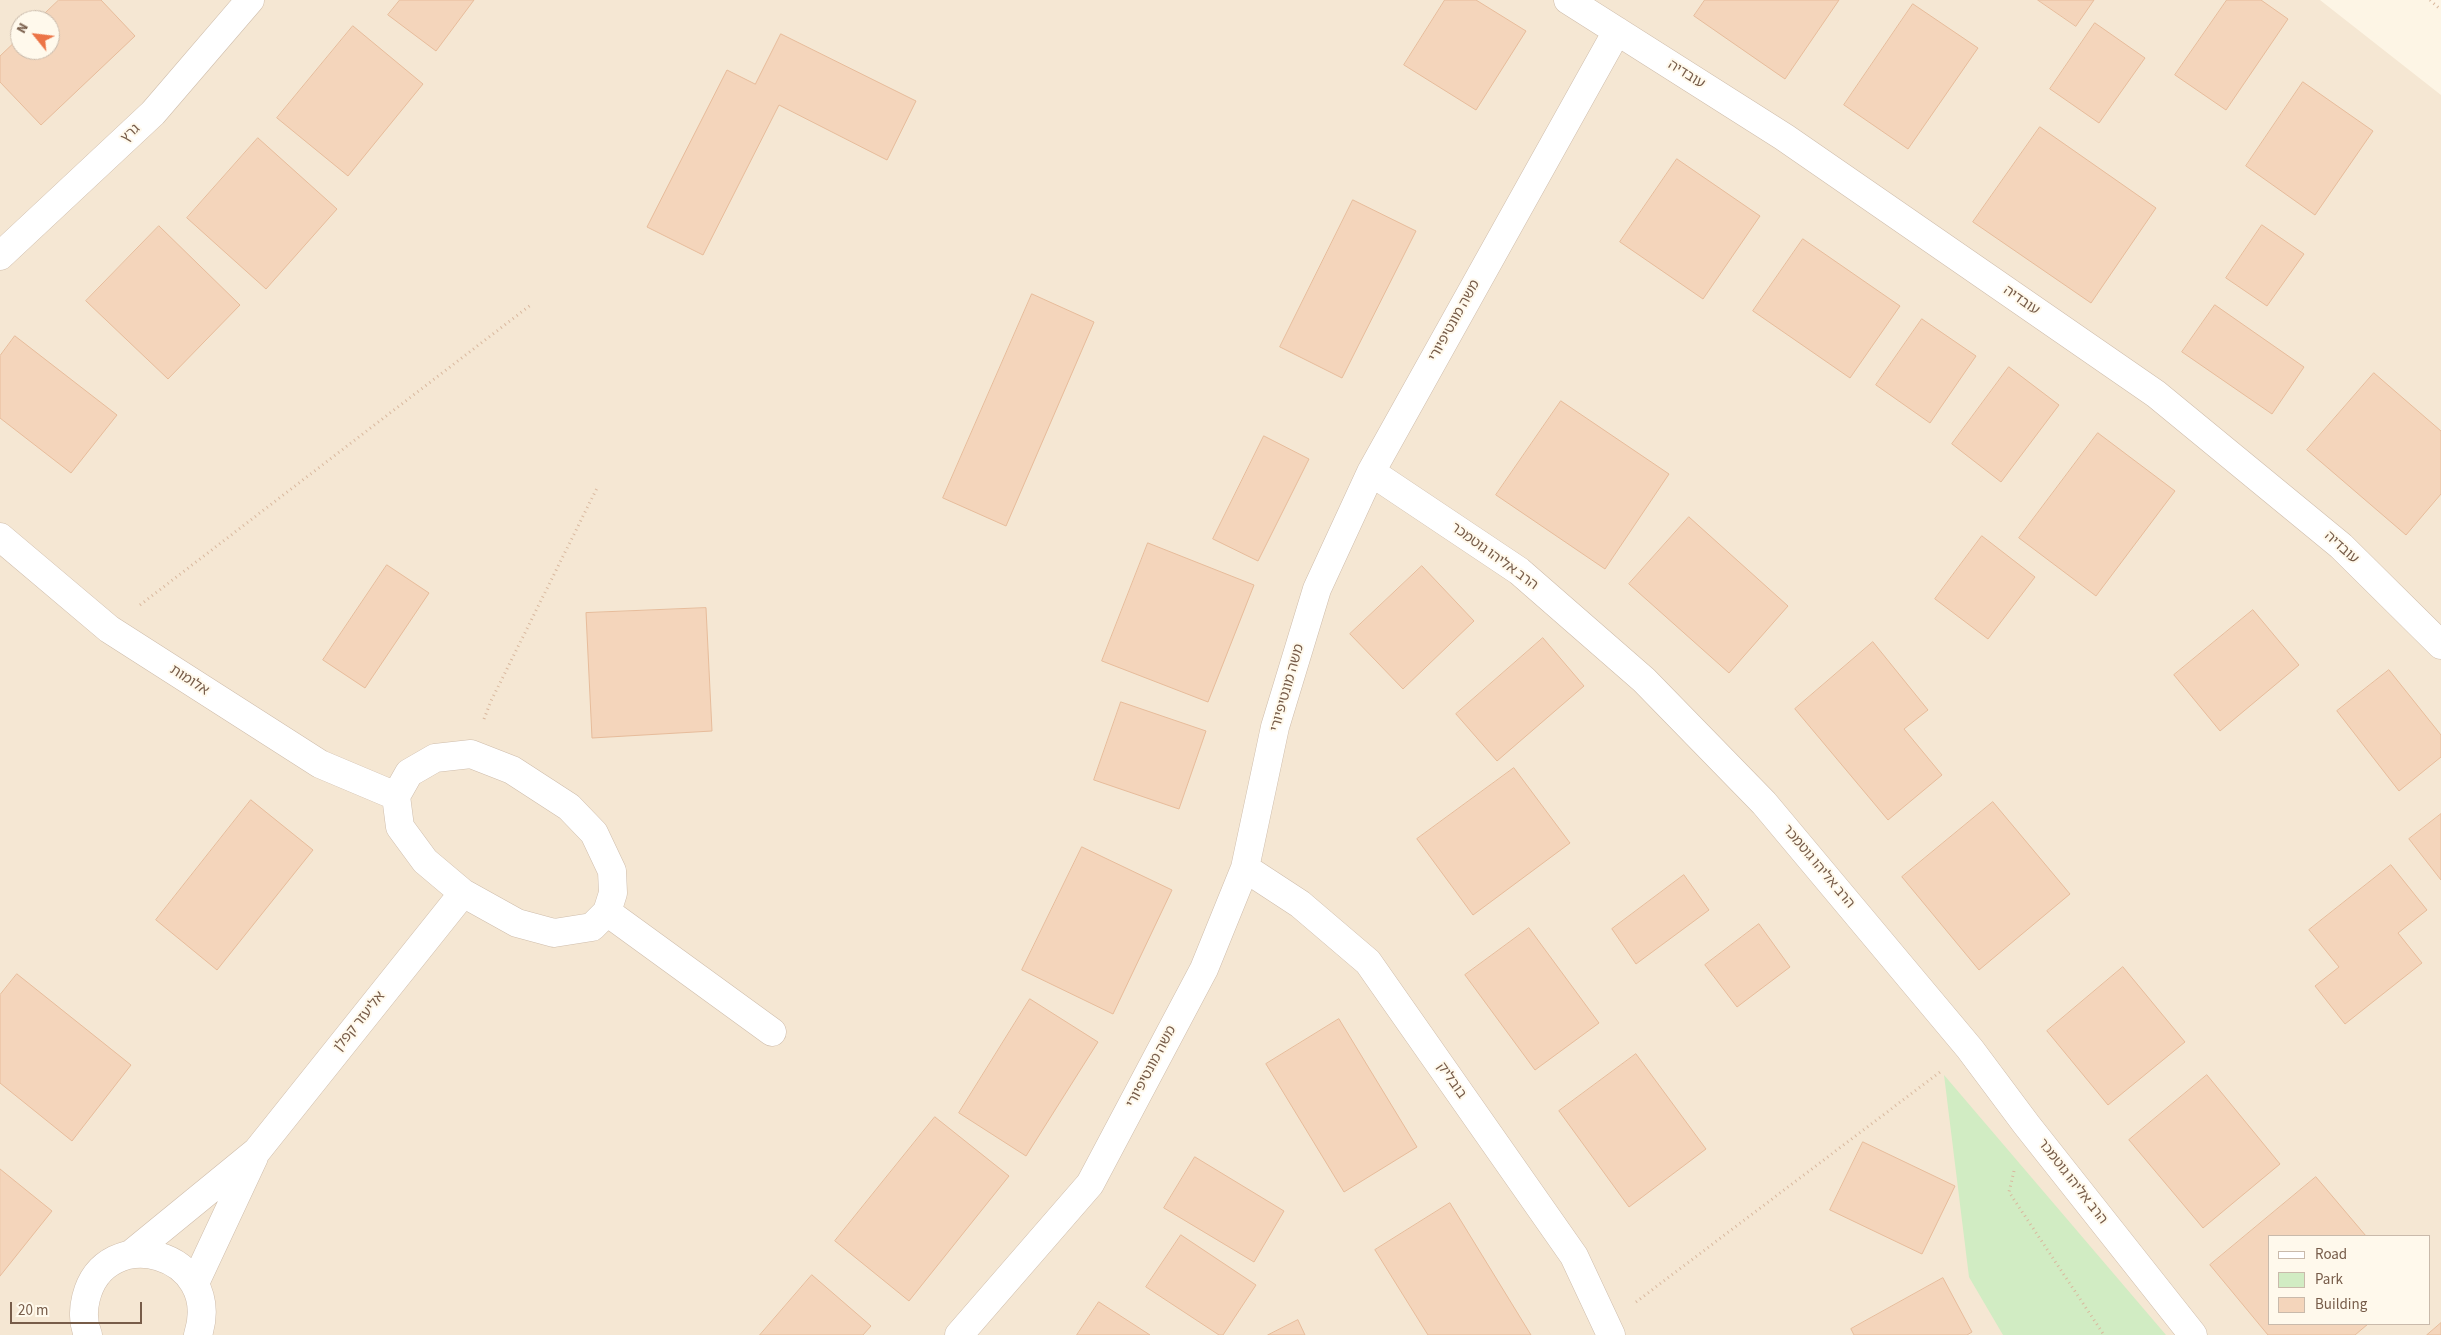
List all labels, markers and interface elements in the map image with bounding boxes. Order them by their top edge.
north arrow [10,10,60,60]
text: N [12,19,34,37]
street label: עובדיה [1664,57,1708,93]
street label: גרץ [118,121,144,147]
street label: משה מונטיפיורי [1426,277,1484,365]
street label: עובדיה [2000,283,2042,319]
street label: הרב אליהו גוטמכר [1447,520,1541,594]
street label: עובדיה [2320,528,2362,568]
street label: משה מונטיפיורי [1267,642,1309,734]
street label: אלומות [166,662,212,700]
street label: הרב אליהו גוטמכר [1778,822,1858,912]
street label: אליעזר קפלן [331,989,389,1055]
street label: משה מונטיפיורי [1123,1023,1181,1111]
street label: בובליק [1433,1060,1469,1102]
street label: הרב אליהו גוטמכר [2033,1136,2111,1228]
legend [2268,1235,2431,1325]
text: Road [2315,1244,2347,1265]
text: Park [2315,1269,2343,1290]
scale bar [12,1292,145,1324]
text: Building [2315,1294,2367,1315]
text: 20 m [18,1300,48,1321]

